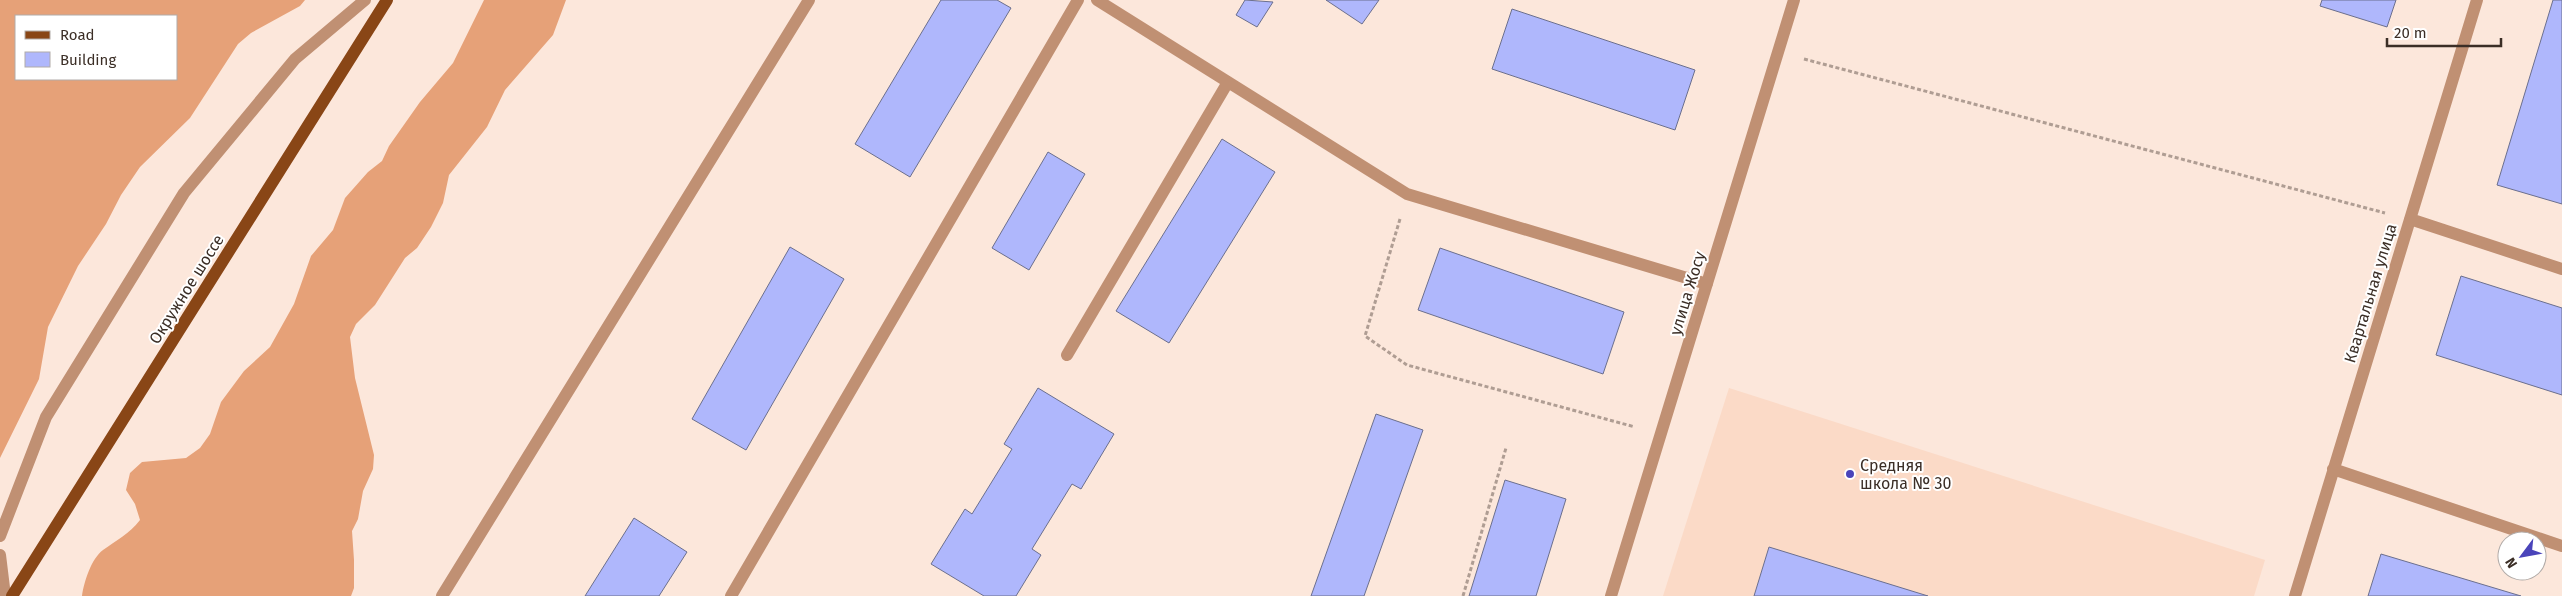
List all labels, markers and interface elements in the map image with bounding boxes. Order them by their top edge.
legend [15,15,178,80]
scale bar [2387,15,2501,47]
text: 20 m [2394,24,2427,42]
text: Road [60,26,95,44]
text: Building [60,51,116,69]
street label: Квартальная улица [2340,221,2401,365]
street label: Окружное шоссе [145,231,228,347]
street label: улица Жосу [1666,249,1709,337]
place label: Средняя школа № 30 [1860,456,1951,493]
marker: Средняя школа № 30 [1844,468,1856,480]
north arrow [2497,531,2547,581]
text: N [2502,554,2521,571]

